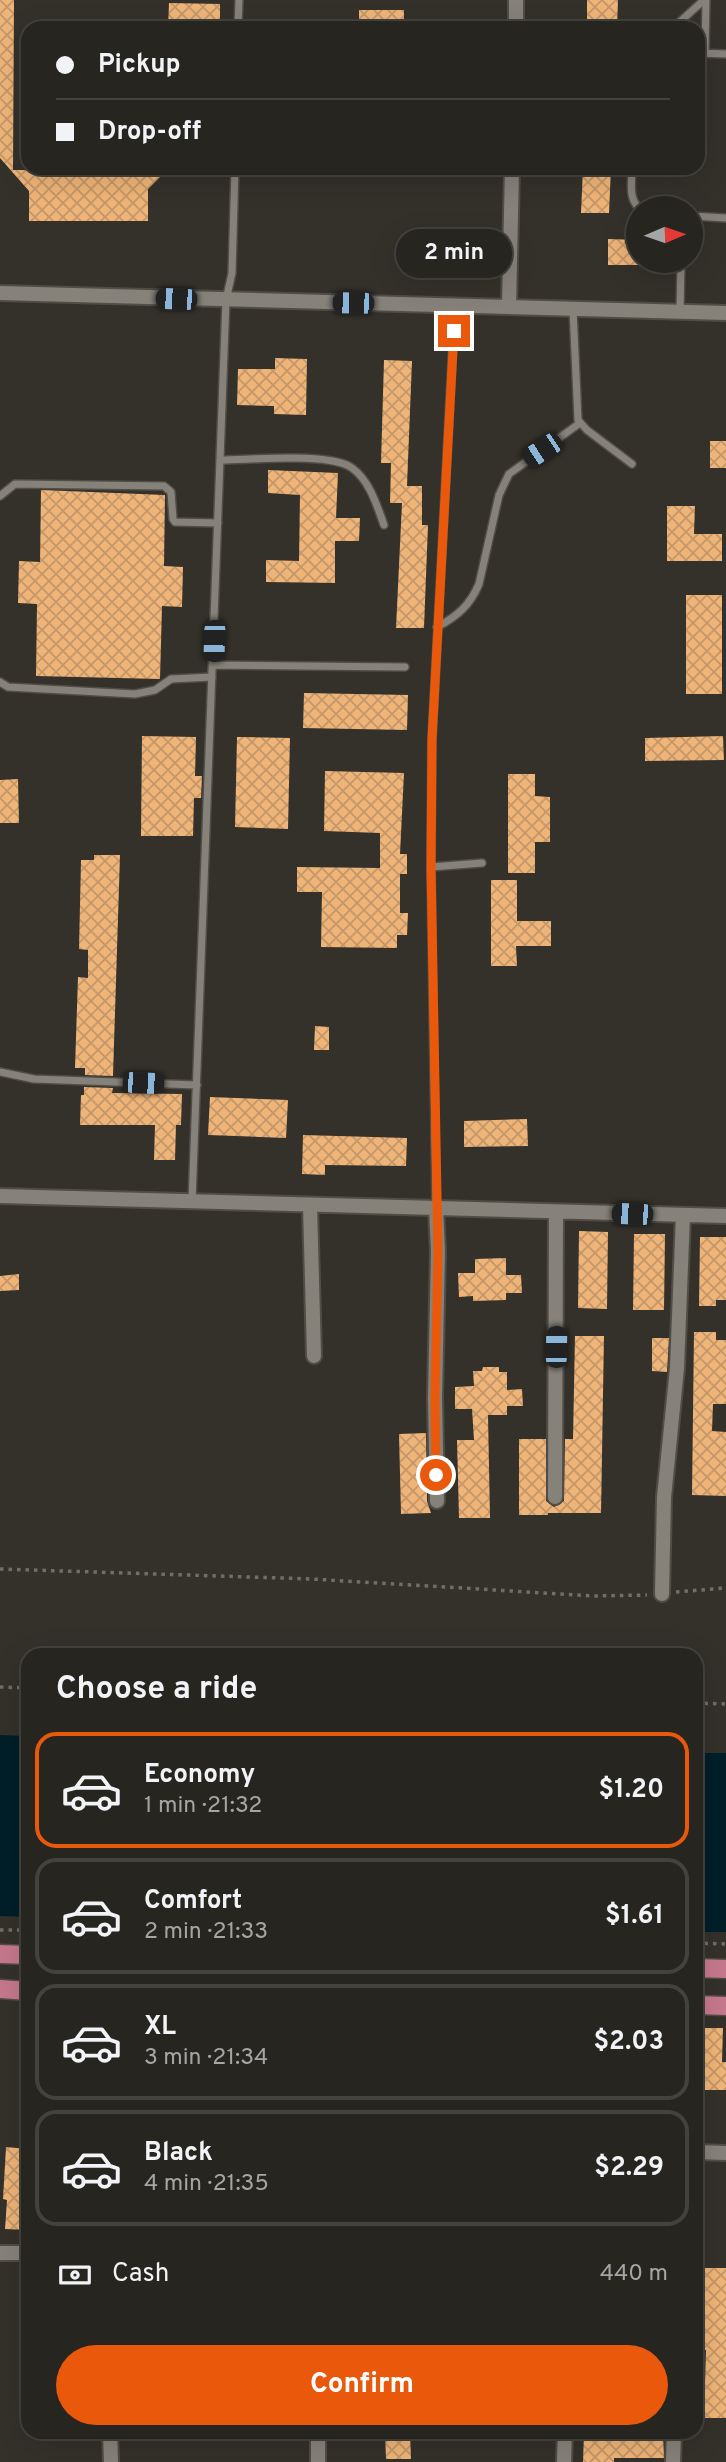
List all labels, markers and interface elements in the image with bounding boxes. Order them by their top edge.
text: Pickup [98,49,181,82]
text: Drop-off [98,116,201,149]
north arrow [626,196,704,273]
map controls [626,196,703,273]
callout: 2 min [396,230,512,278]
text: 2 min [424,239,484,268]
car [155,288,198,310]
car [332,292,375,314]
route end [438,315,470,347]
car [519,430,566,470]
car [203,620,226,662]
car [122,1072,165,1094]
car [611,1203,654,1225]
car [546,1326,567,1368]
route start [420,1459,452,1491]
text: Choose a ride [56,1670,257,1710]
icon: car [60,1759,123,1822]
text: Economy [144,1759,255,1792]
text: $1.20 [598,1774,664,1807]
text: 1 min · 21:32 [144,1792,262,1821]
icon: car [60,1885,123,1948]
text: Comfort [144,1885,242,1918]
text: $1.61 [605,1900,664,1933]
text: 2 min · 21:33 [144,1918,268,1947]
icon: car [60,2011,123,2074]
text: XL [144,2011,176,2044]
text: $2.03 [593,2026,664,2059]
text: 3 min · 21:34 [144,2044,268,2073]
icon: car [60,2137,123,2200]
text: Black [144,2137,213,2170]
text: $2.29 [594,2152,664,2185]
text: 4 min · 21:35 [144,2170,269,2199]
icon: cash [56,2256,94,2294]
text: Cash [112,2258,169,2291]
text: 440 m [600,2260,668,2289]
button: Confirm [56,2345,668,2425]

